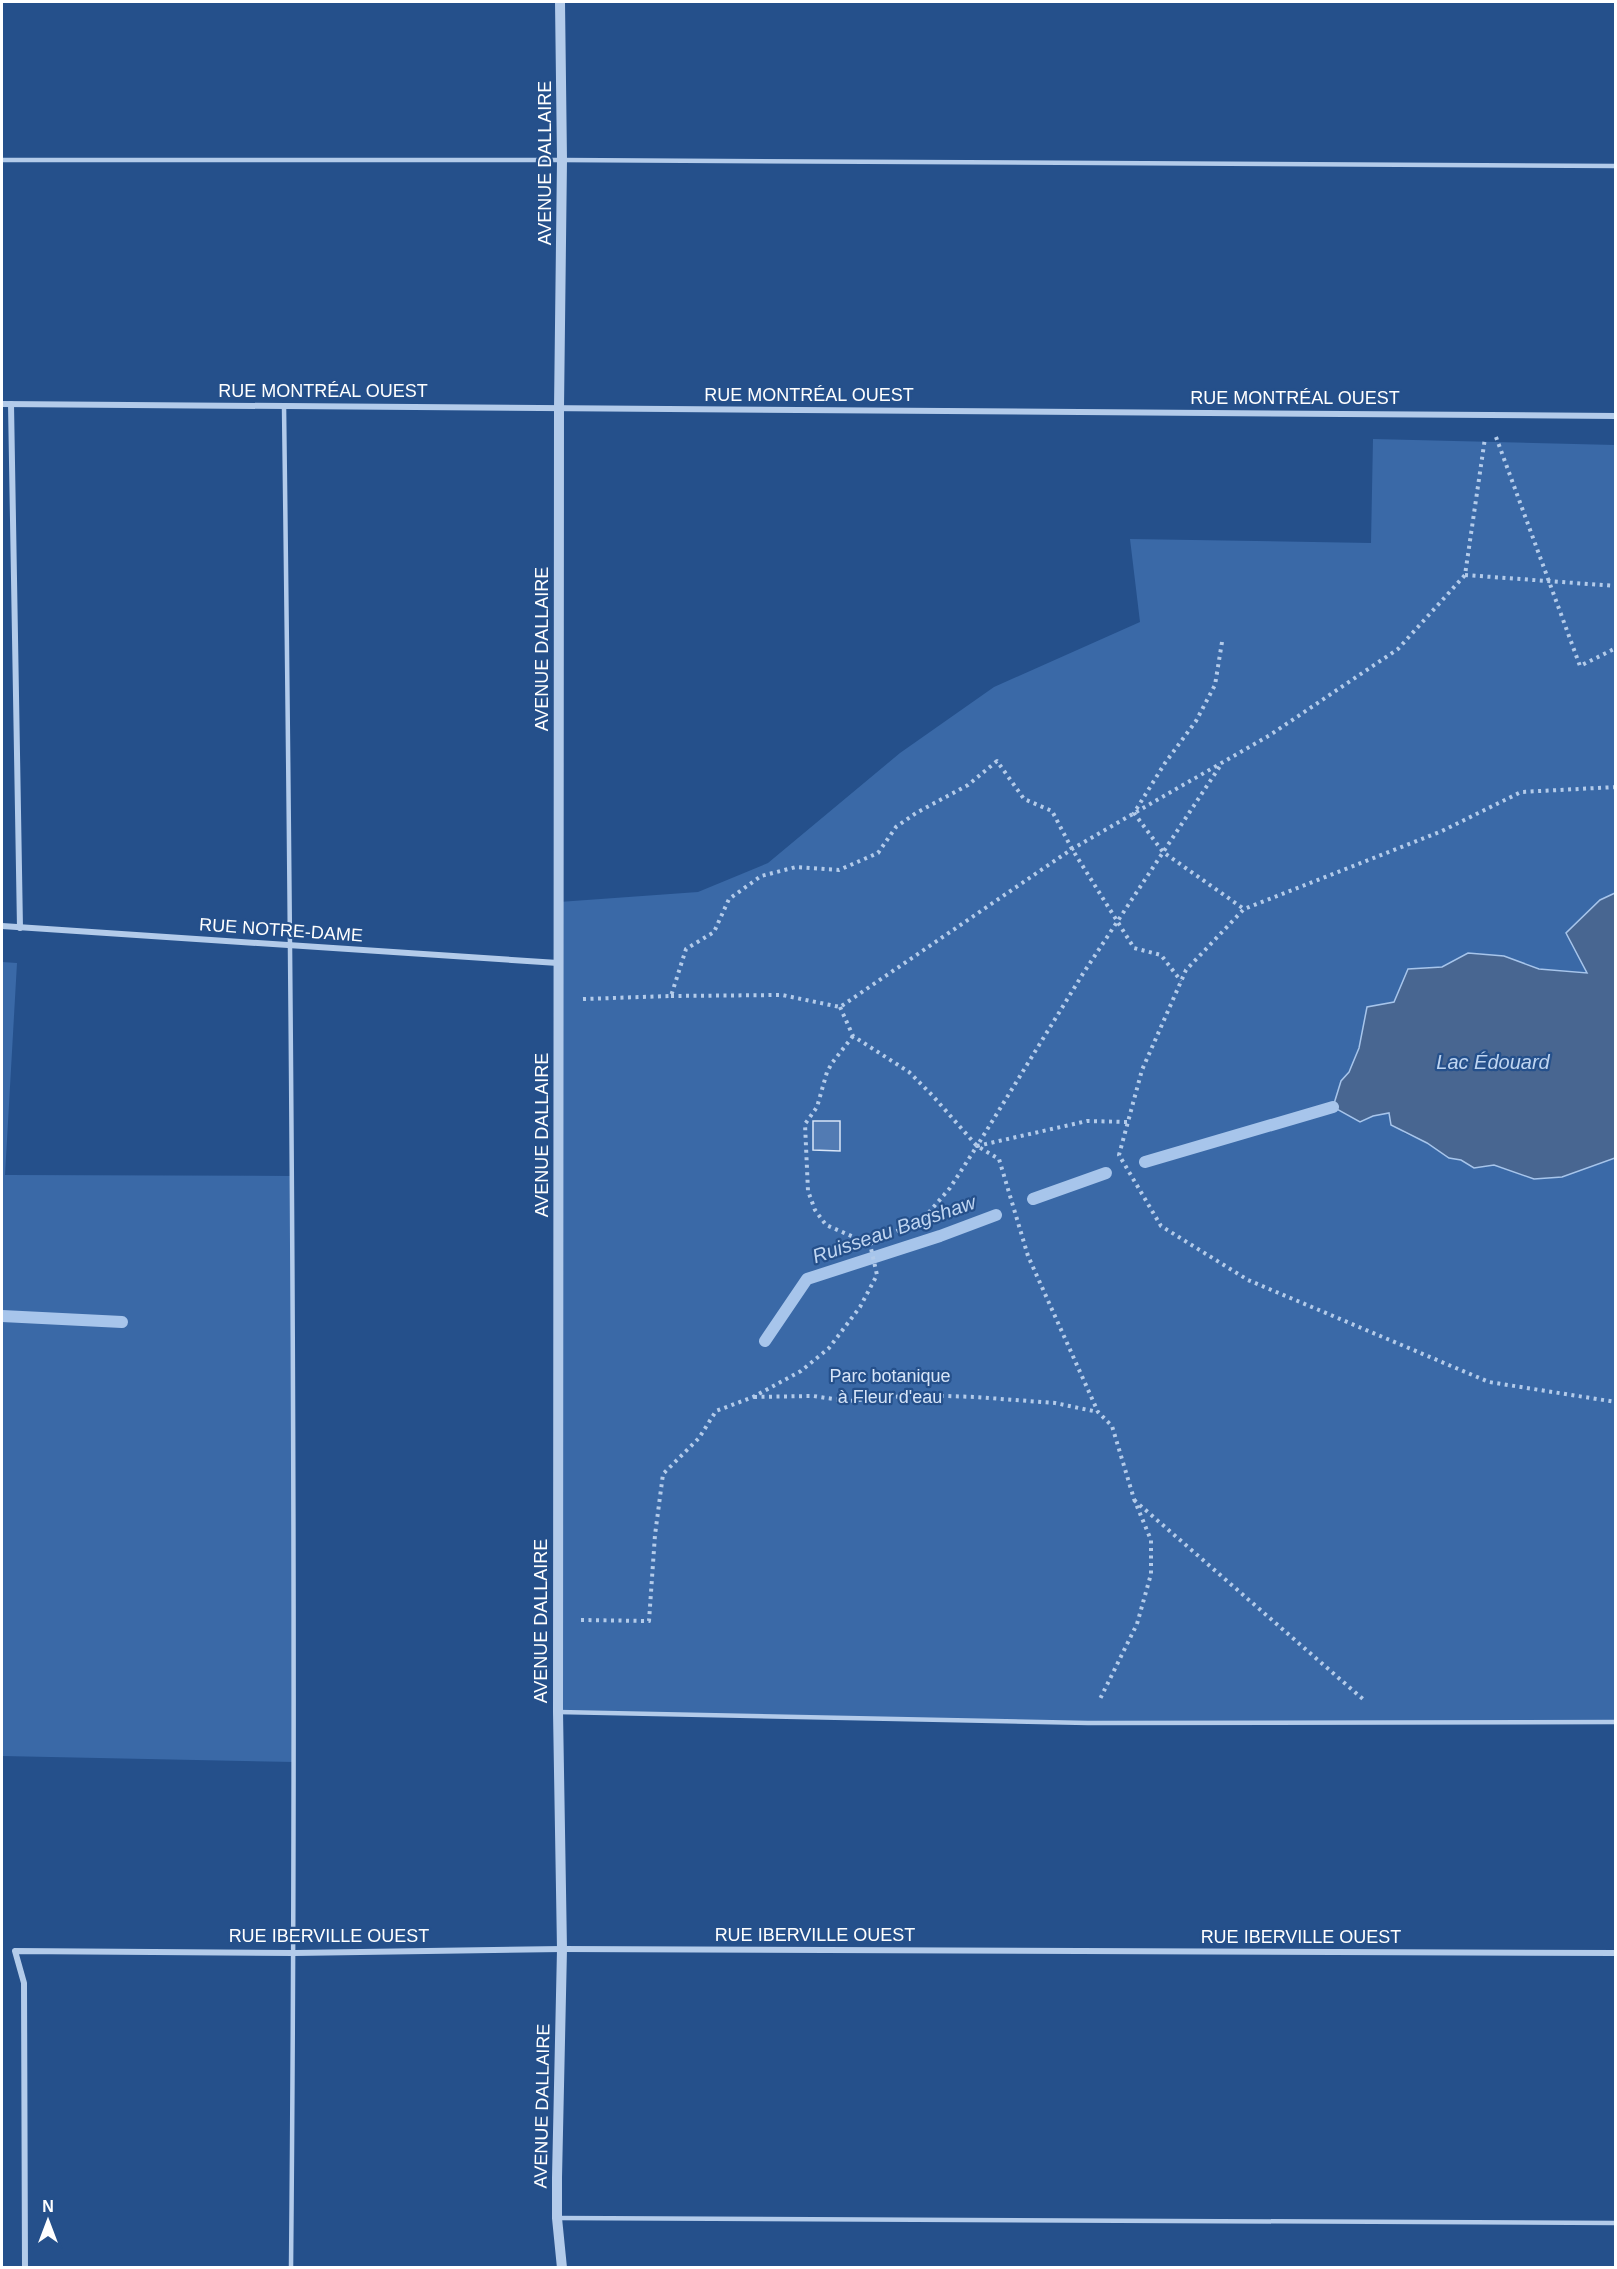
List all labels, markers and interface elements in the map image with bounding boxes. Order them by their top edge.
street label: AVENUE DALLAIRE [535,81,555,245]
street label: RUE MONTRÉAL OUEST [218,381,428,401]
street label: RUE MONTRÉAL OUEST [704,385,914,405]
street label: RUE MONTRÉAL OUEST [1190,388,1400,408]
street label: AVENUE DALLAIRE [532,567,552,731]
street label: RUE NOTRE-DAME [198,914,364,946]
water label: Lac Édouard [1436,1051,1551,1073]
street label: AVENUE DALLAIRE [532,1053,552,1217]
water label: Ruisseau Bagshaw [809,1190,980,1267]
park label: Parc botanique à Fleur d'eau [829,1366,951,1407]
street label: AVENUE DALLAIRE [531,1539,551,1703]
street label: RUE IBERVILLE OUEST [715,1925,915,1945]
street label: RUE IBERVILLE OUEST [229,1926,429,1946]
street label: RUE IBERVILLE OUEST [1201,1927,1401,1947]
street label: AVENUE DALLAIRE [531,2023,553,2189]
north arrow [18,2191,78,2251]
text: N [42,2198,54,2215]

